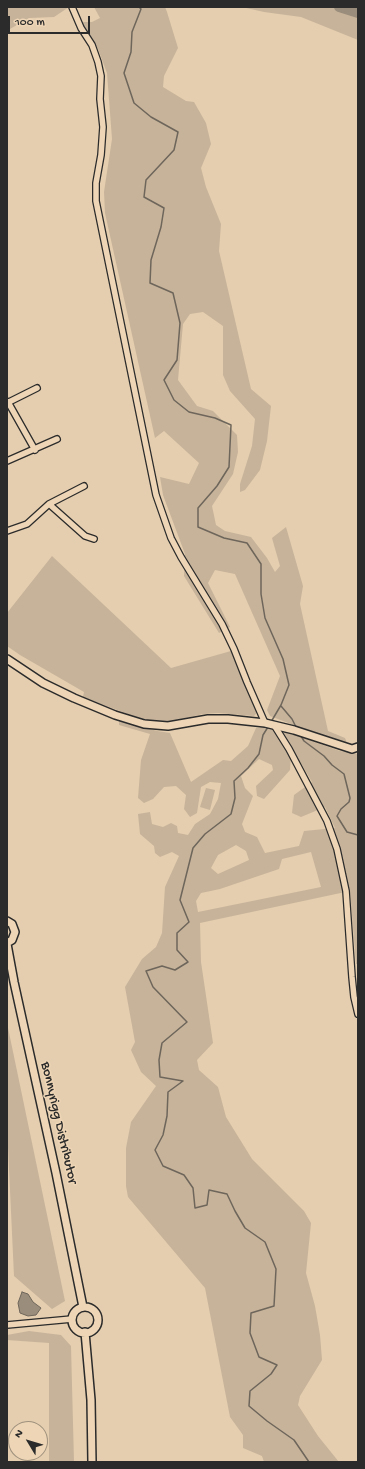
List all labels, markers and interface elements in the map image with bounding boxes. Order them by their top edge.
scale bar [10,8,92,34]
text: 100 m [15,16,45,30]
street label: Bonnyrigg Distributor [36,1060,80,1186]
north arrow [8,1421,48,1461]
text: N [12,1428,26,1441]

